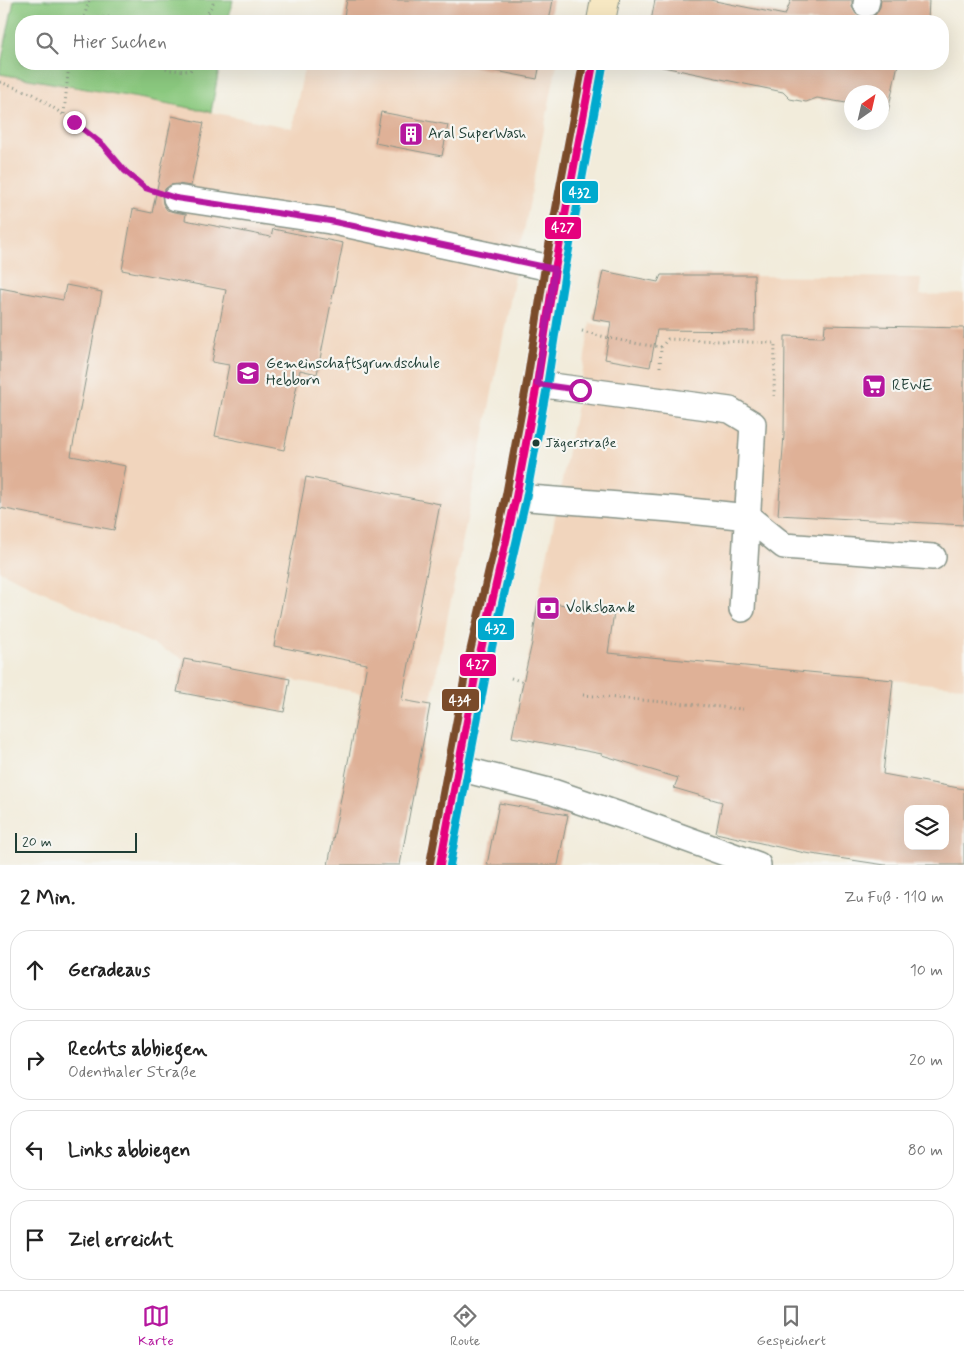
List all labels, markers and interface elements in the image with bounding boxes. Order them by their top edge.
search box [15,15,949,70]
icon: search [33,29,61,57]
text: Hier suchen [73,30,167,55]
north arrow [844,85,889,130]
route end [63,111,86,134]
building icon: Aral SuperWash [398,121,424,147]
place label: Aral SuperWash [428,124,526,144]
line badge: 432 [561,180,599,204]
text: 432 [569,184,592,202]
line badge: 427 [544,216,582,240]
text: 427 [551,219,575,237]
place label: Gemeinschaftsgrundschule Hebborn [266,354,440,391]
school or university icon: Gemeinschaftsgrundschule Hebborn [235,360,261,386]
supermarket icon: REWE [861,373,887,399]
place label: REWE [892,376,933,396]
route start [569,379,592,402]
place label: Jägerstraße [545,434,617,452]
marker: Jägerstraße [531,438,541,448]
bank icon: Volksbank [535,595,561,621]
place label: Volksbank [566,598,636,618]
line badge: 432 [477,617,515,641]
text: 432 [485,620,508,638]
line badge: 427 [459,653,497,677]
text: 427 [466,656,490,674]
line badge: 434 [441,688,480,712]
text: 434 [449,692,472,710]
map controls [904,805,949,850]
button: layers [904,805,949,850]
scale bar [15,830,138,853]
text: 20 m [22,833,52,851]
text: 2 Min. [20,884,75,912]
text: Zu Fuß · 110 m [844,887,944,908]
icon: ahead [21,956,49,984]
text: Geradeaus [68,958,150,983]
text: 10 m [910,960,943,981]
text: Rechts abbiegen [68,1037,207,1062]
icon: right [21,1046,49,1074]
text: 20 m [909,1050,943,1071]
text: Odenthaler Straße [68,1062,197,1083]
icon: left [21,1136,49,1164]
text: Links abbiegen [68,1138,190,1163]
text: 80 m [908,1140,943,1161]
icon: arrive [21,1226,49,1254]
text: Ziel erreicht [68,1228,173,1253]
tab: Karte [138,1302,174,1350]
tab: Route [450,1302,480,1350]
tab: Gespeichert [757,1302,826,1350]

